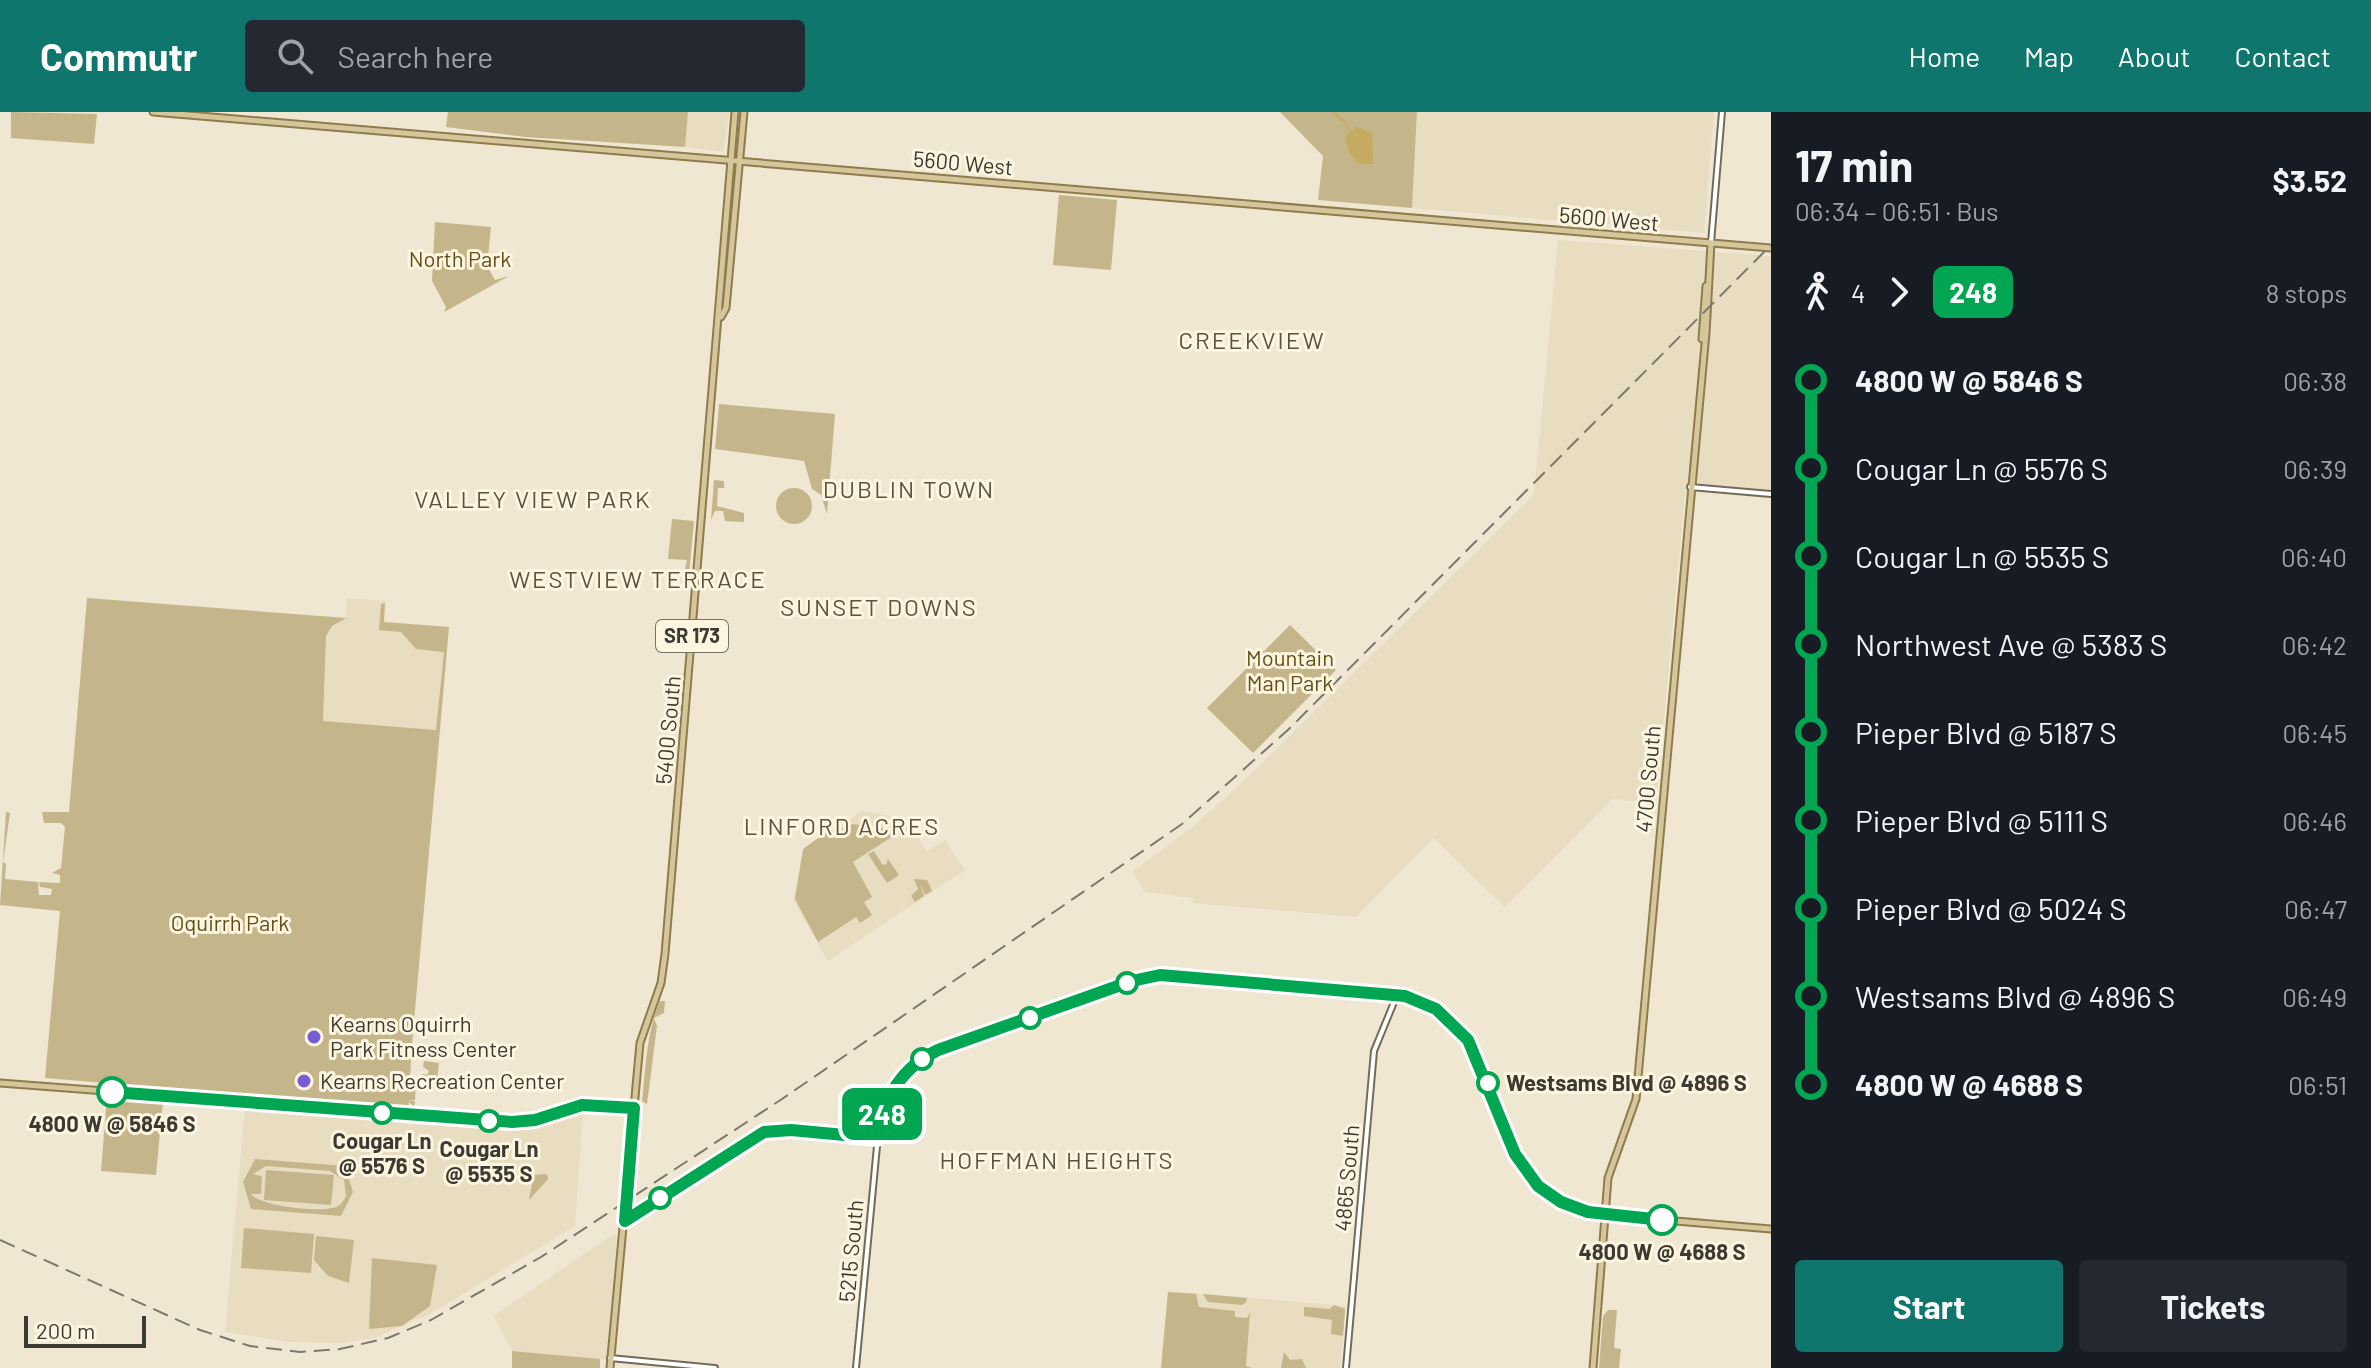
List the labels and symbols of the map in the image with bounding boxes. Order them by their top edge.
street label: 5600 West [912,145,1014,179]
street label: 5600 West [1558,201,1660,235]
park label: North Park [409,245,511,271]
district label: CREEKVIEW [1178,325,1326,354]
district label: DUBLIN TOWN [823,474,995,503]
district label: VALLEY VIEW PARK [414,484,652,513]
district label: WESTVIEW TERRACE [509,564,767,593]
district label: SUNSET DOWNS [780,592,978,621]
road number: SR 173 [656,620,728,652]
park label: Mountain Man Park [1246,644,1334,695]
street label: 5400 South [649,674,685,785]
street label: 4700 South [1629,724,1665,834]
district label: LINFORD ACRES [744,811,940,840]
park label: Oquirrh Park [171,909,289,935]
unlabelled marker [1116,972,1138,994]
unlabelled marker [1019,1007,1041,1029]
place label: Kearns Oquirrh Park Fitness Center [330,1010,517,1061]
marker: Kearns Oquirrh Park Fitness Center [305,1028,323,1046]
unlabelled marker [911,1048,933,1070]
place label: Kearns Recreation Center [320,1067,564,1093]
place label: Westsams Blvd @ 4896 S [1506,1069,1747,1095]
marker: Kearns Recreation Center [295,1072,313,1090]
marker: Westsams Blvd @ 4896 S [1477,1072,1499,1094]
marker: 4800 W @ 5846 S [97,1077,127,1107]
line badge: 248 [836,1088,928,1140]
marker: Cougar Ln @ 5576 S [371,1102,393,1124]
place label: 4800 W @ 5846 S [28,1110,196,1136]
marker: Cougar Ln @ 5535 S [478,1110,500,1132]
street label: 4865 South [1328,1123,1364,1232]
place label: Cougar Ln @ 5576 S [333,1127,431,1178]
place label: Cougar Ln @ 5535 S [440,1135,538,1186]
district label: HOFFMAN HEIGHTS [939,1145,1175,1174]
unlabelled marker [649,1187,671,1209]
street label: 5215 South [833,1199,867,1303]
marker: 4800 W @ 4688 S [1647,1205,1677,1235]
place label: 4800 W @ 4688 S [1578,1238,1746,1264]
scale bar [24,1312,146,1348]

